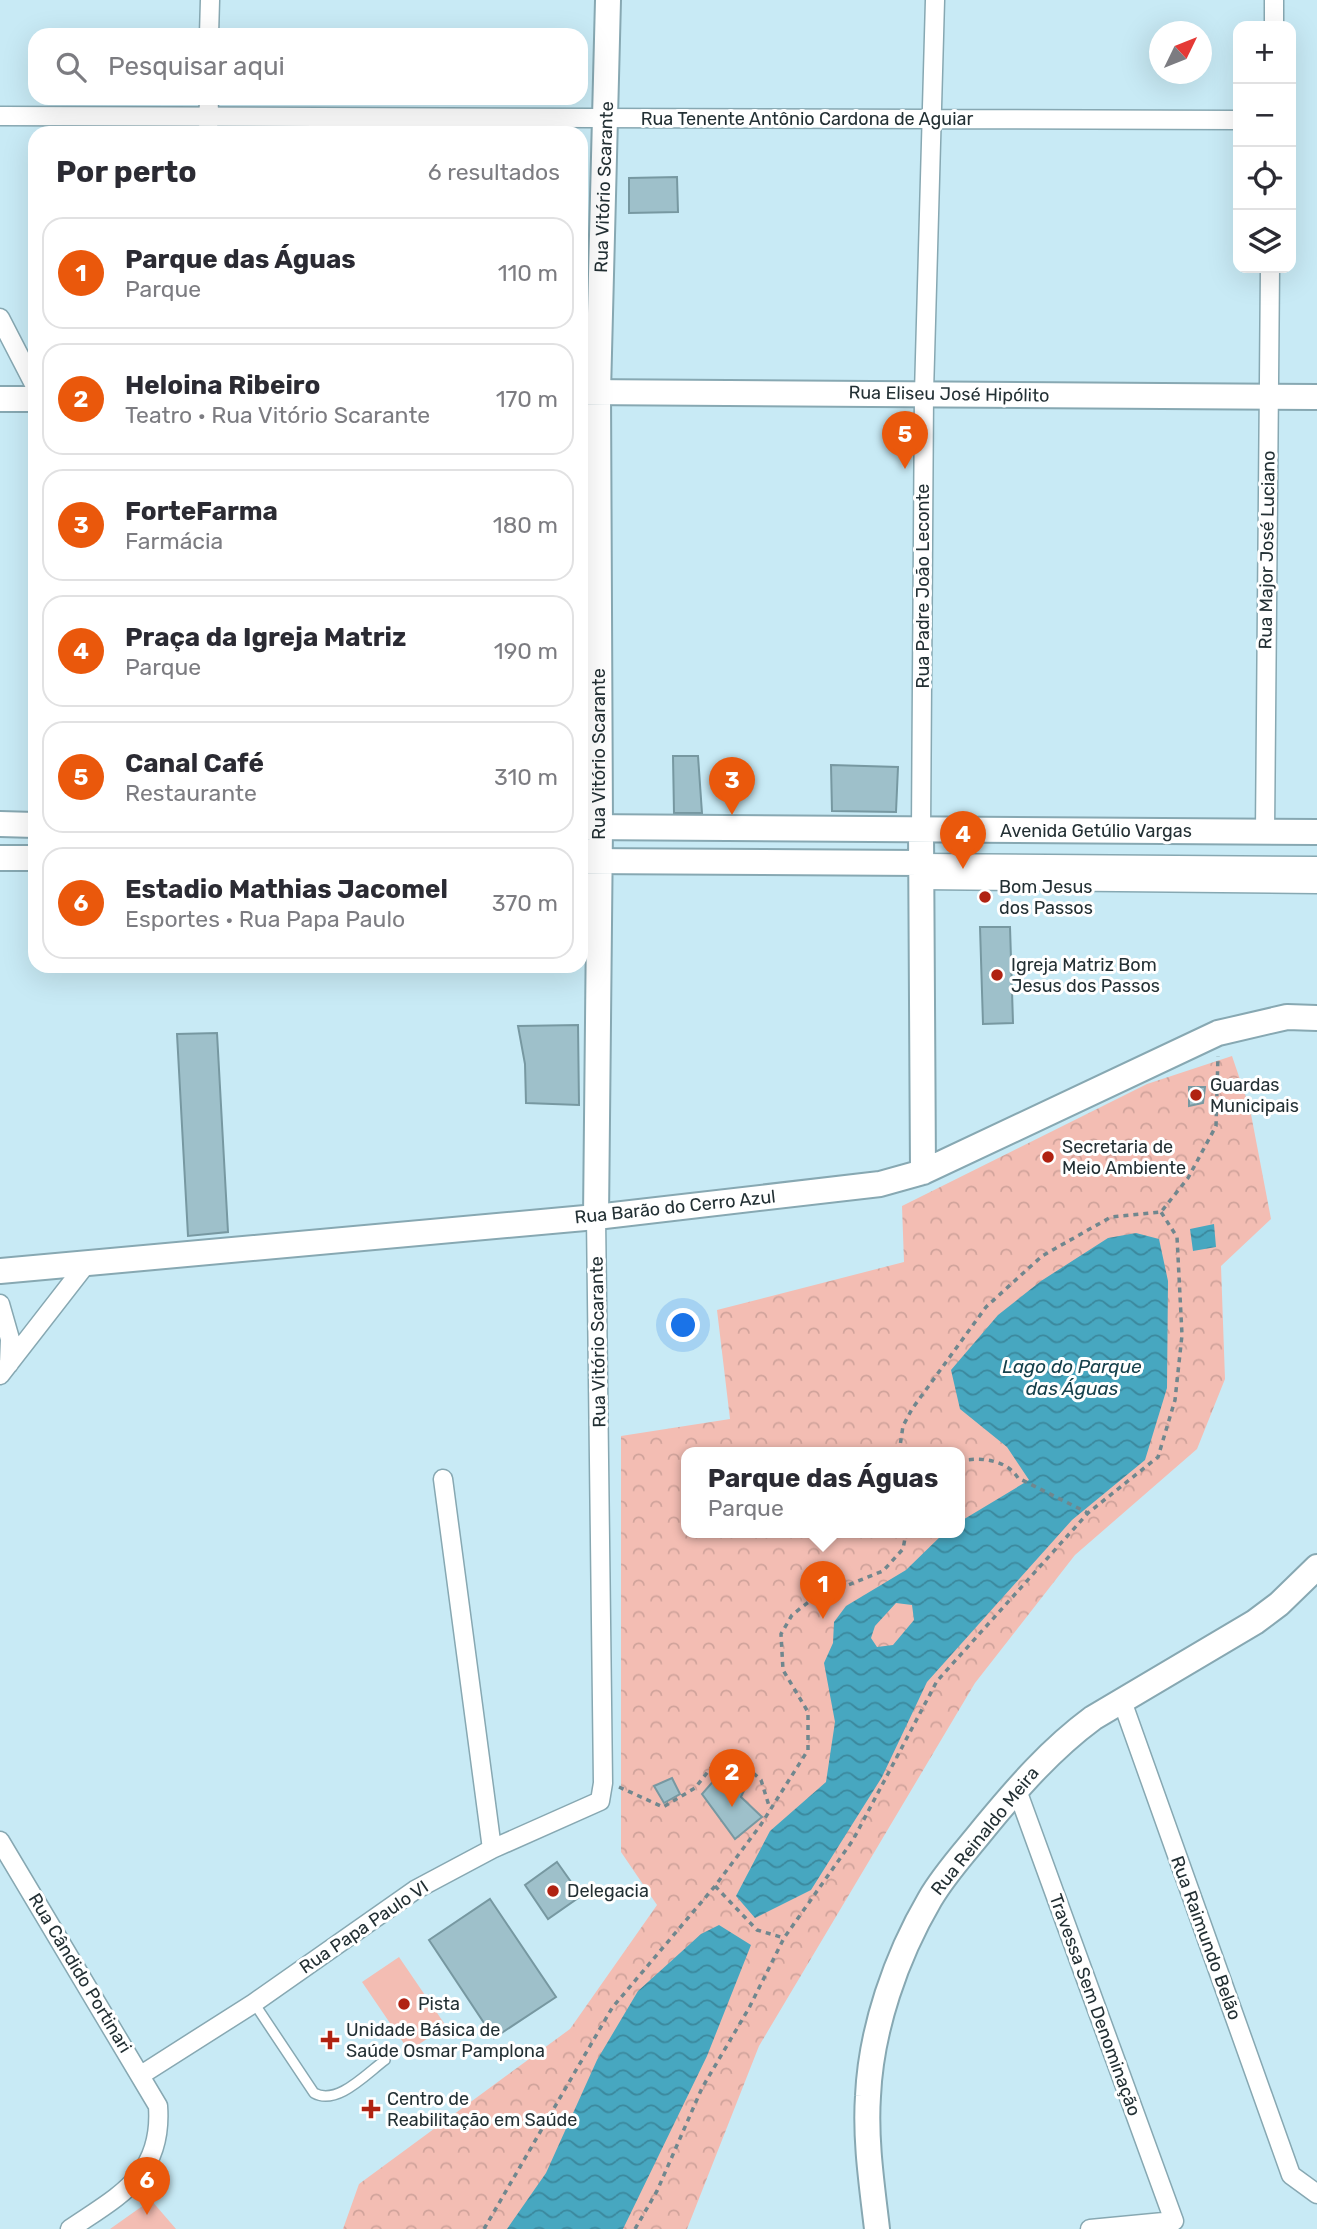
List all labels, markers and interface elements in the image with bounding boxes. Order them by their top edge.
north arrow [1149,21,1212,84]
map controls [1233,21,1296,273]
button: + [1233,21,1296,84]
search box [28,28,588,105]
icon: search [52,48,90,86]
text: Pesquisar aqui [108,51,285,82]
button: − [1233,84,1296,147]
street label: Rua Vitório Scarante [590,101,618,273]
street label: Rua Tenente Antônio Cardona de Aguiar [641,108,973,130]
button: locate [1233,147,1296,210]
text: Por perto [56,154,197,190]
text: 6 resultados [428,158,560,186]
button: layers [1233,210,1296,273]
text: Parque das Águas [125,244,356,275]
text: 1 [75,259,87,287]
text: 110 m [498,259,558,287]
text: Parque [125,275,201,303]
text: Heloina Ribeiro [125,370,320,401]
street label: Rua Eliseu José Hipólito [848,381,1050,407]
text: 2 [74,385,88,413]
text: 170 m [496,385,558,413]
text: Teatro · Rua Vitório Scarante [125,401,430,429]
pin: 5 [882,411,928,469]
street label: Rua Major José Luciano [1254,450,1280,650]
street label: Rua Padre João Leconte [912,484,934,688]
text: ForteFarma [125,496,278,527]
text: 3 [73,511,89,539]
text: 180 m [493,511,558,539]
text: Farmácia [125,527,223,555]
text: Praça da Igreja Matriz [125,622,406,653]
text: 4 [73,637,89,665]
text: 190 m [494,637,558,665]
text: Parque [125,653,201,681]
street label: Rua Vitório Scarante [588,668,610,840]
text: Canal Café [125,748,264,779]
pin: 3 [709,757,755,815]
text: 5 [74,763,88,791]
text: 310 m [494,763,558,791]
text: Restaurante [125,779,257,807]
pin: 4 [940,811,986,869]
street label: Avenida Getúlio Vargas [1000,820,1192,842]
text: Estadio Mathias Jacomel [125,874,448,905]
place label: Bom Jesus dos Passos [999,876,1093,919]
text: 6 [74,889,88,917]
text: 370 m [492,889,558,917]
marker: Bom Jesus dos Passos [977,889,993,905]
text: Esportes · Rua Papa Paulo [125,905,405,933]
place label: Igreja Matriz Bom Jesus dos Passos [1011,954,1160,997]
marker: Igreja Matriz Bom Jesus dos Passos [989,967,1005,983]
place label: Guardas Municipais [1210,1074,1299,1117]
marker: Guardas Municipais [1188,1087,1204,1103]
place label: Secretaria de Meio Ambiente [1062,1136,1186,1179]
marker: Secretaria de Meio Ambiente [1040,1149,1056,1165]
street label: Rua Barão do Cerro Azul [573,1186,777,1228]
street label: Rua Vitório Scarante [586,1256,610,1428]
your location [666,1308,700,1342]
water label: Lago do Parque das Águas [1002,1355,1142,1400]
popup [681,1447,965,1538]
text: Parque das Águas [708,1463,938,1494]
text: Parque [708,1494,784,1522]
pin: 1 [800,1561,846,1619]
pin: 2 [709,1749,755,1807]
street label: Rua Reinaldo Meira [926,1762,1044,1900]
street label: Rua Raimundo Belão [1166,1853,1246,2023]
street label: Rua Papa Paulo VI [295,1876,433,1978]
place label: Delegacia [567,1880,649,1902]
marker: Delegacia [545,1883,561,1899]
street label: Rua Cândido Portinari [24,1889,136,2057]
street label: Travessa Sem Denominação [1045,1891,1145,2119]
place label: Pista [418,1993,460,2015]
marker: Pista [396,1996,412,2012]
place label: Unidade Básica de Saúde Osmar Pamplona [346,2019,545,2062]
marker: Unidade Básica de Saúde Osmar Pamplona [320,2030,340,2050]
place label: Centro de Reabilitação em Saúde [387,2088,577,2131]
marker: Centro de Reabilitação em Saúde [361,2099,381,2119]
pin: 6 [124,2157,170,2215]

